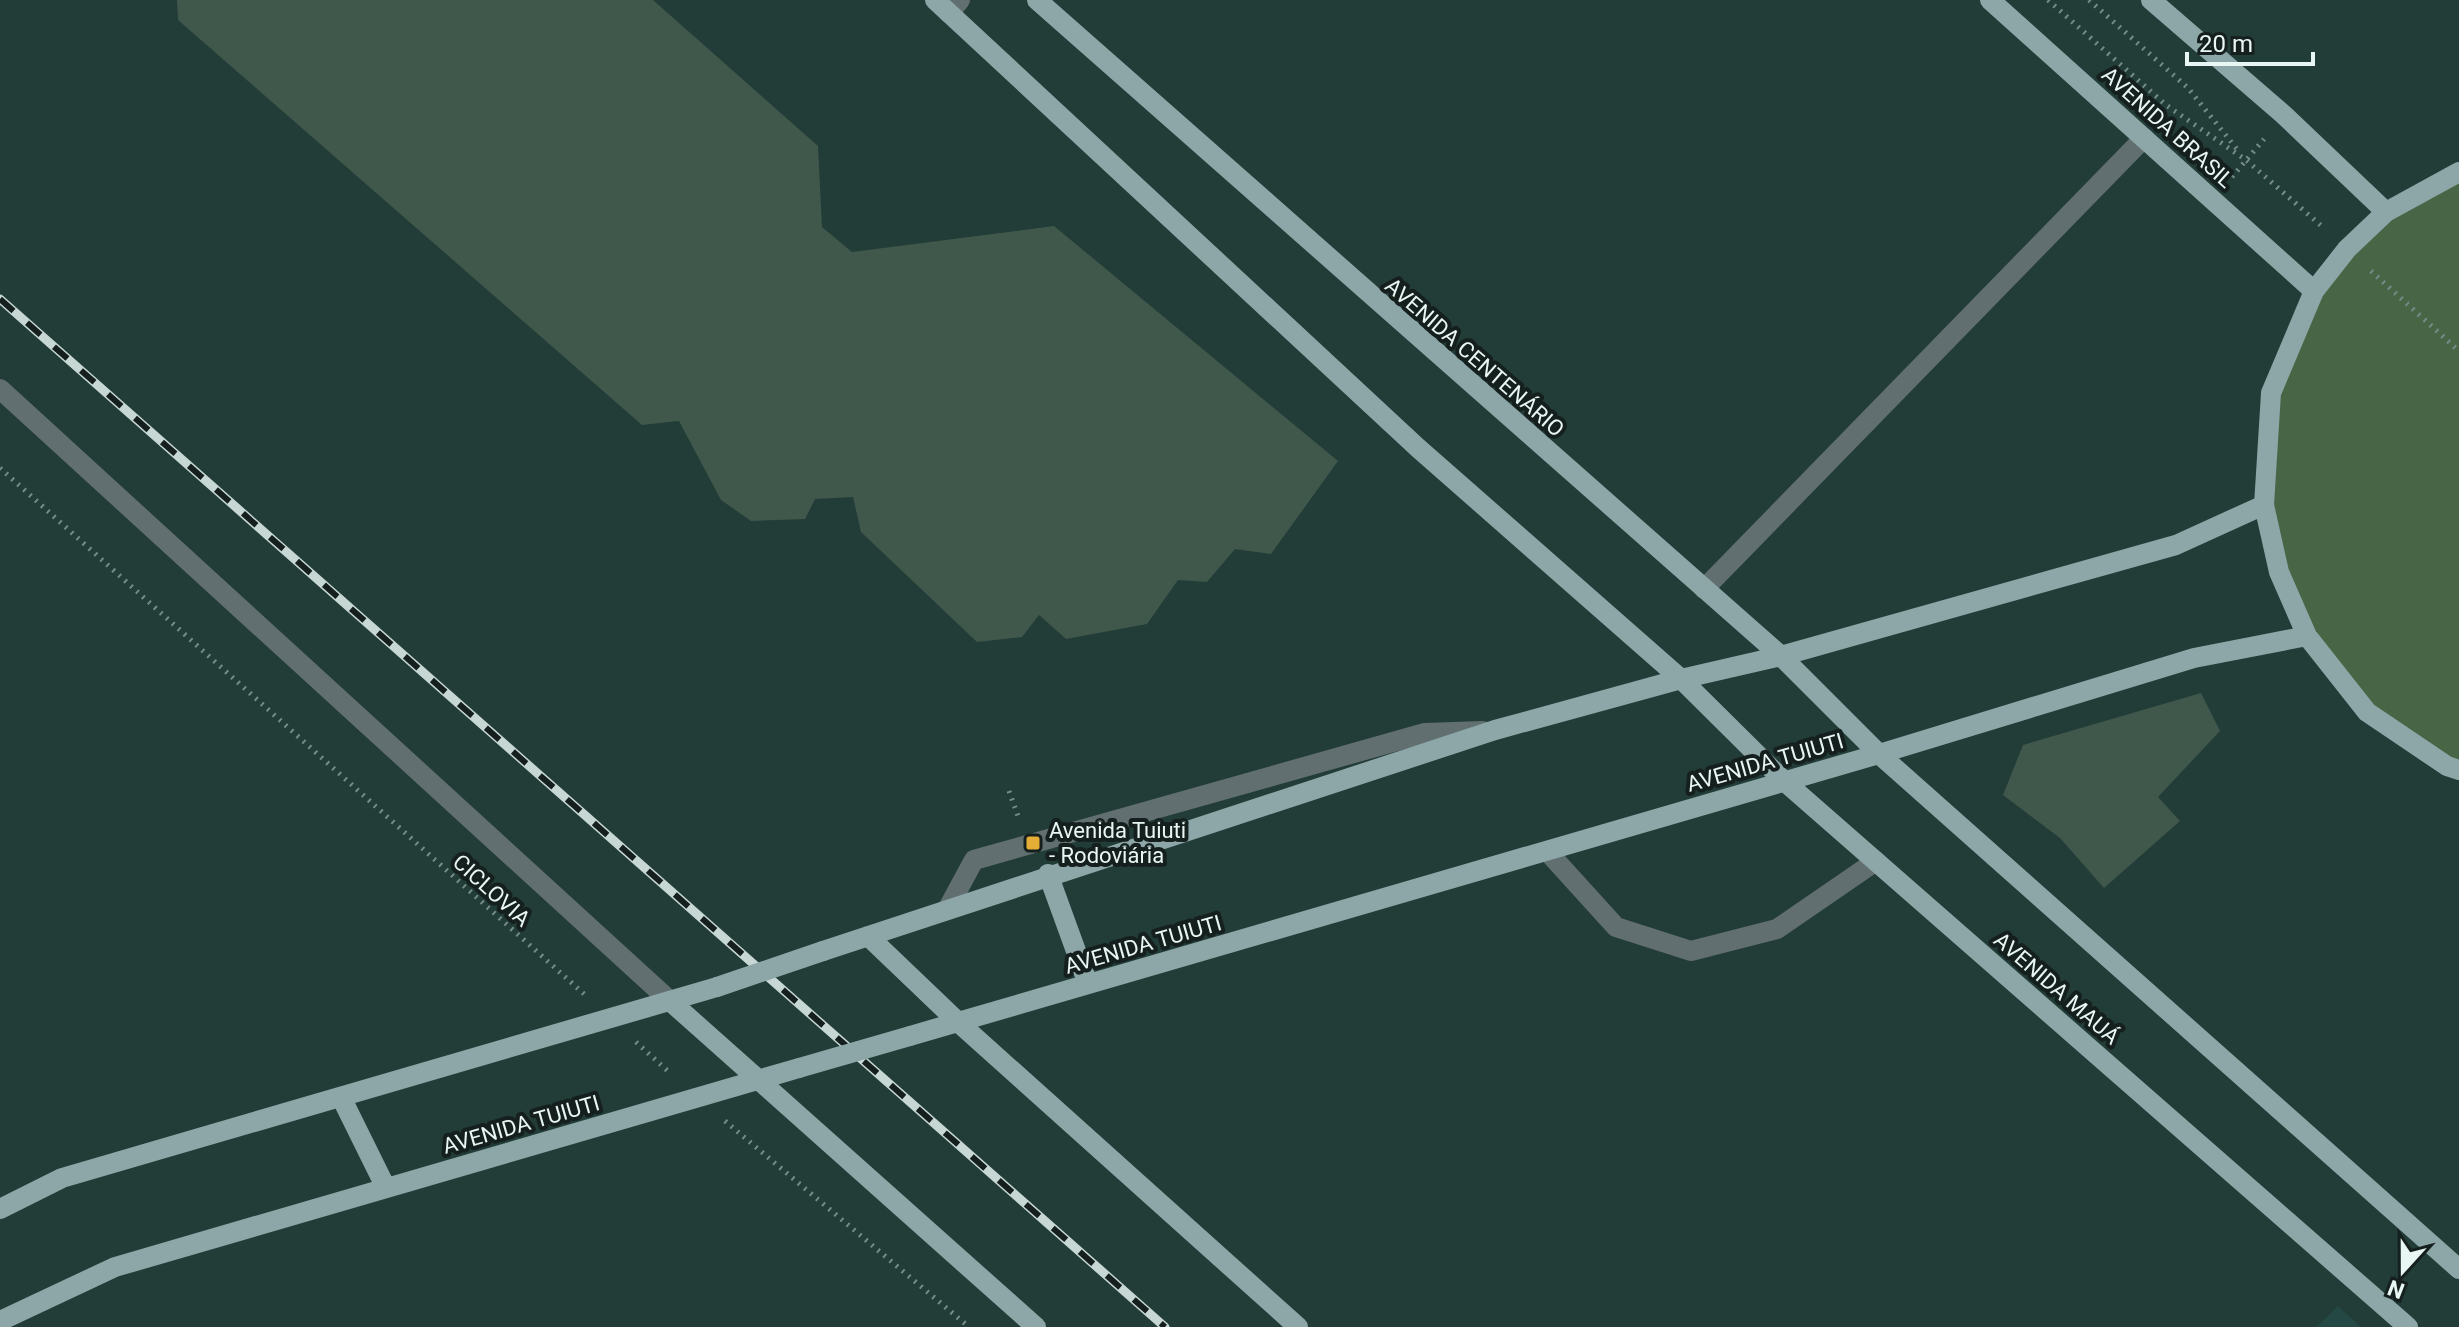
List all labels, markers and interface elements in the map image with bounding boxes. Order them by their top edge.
scale bar [2187,16,2313,66]
text: 20 m [2199,30,2253,58]
street label: AVENIDA BRASIL [2097,62,2239,193]
street label: AVENIDA CENTENÁRIO [1380,273,1569,442]
street label: AVENIDA TUIUTI [1684,728,1846,797]
place label: Avenida Tuiuti - Rodoviária [1049,818,1186,868]
marker: Avenida Tuiuti - Rodoviária [1024,834,1042,852]
street label: CICLOVIA [448,849,536,932]
street label: AVENIDA TUIUTI [1062,910,1224,979]
street label: AVENIDA MAUÁ [1989,927,2125,1050]
street label: AVENIDA TUIUTI [440,1090,602,1159]
north arrow [2363,1231,2443,1311]
text: N [2384,1275,2408,1304]

